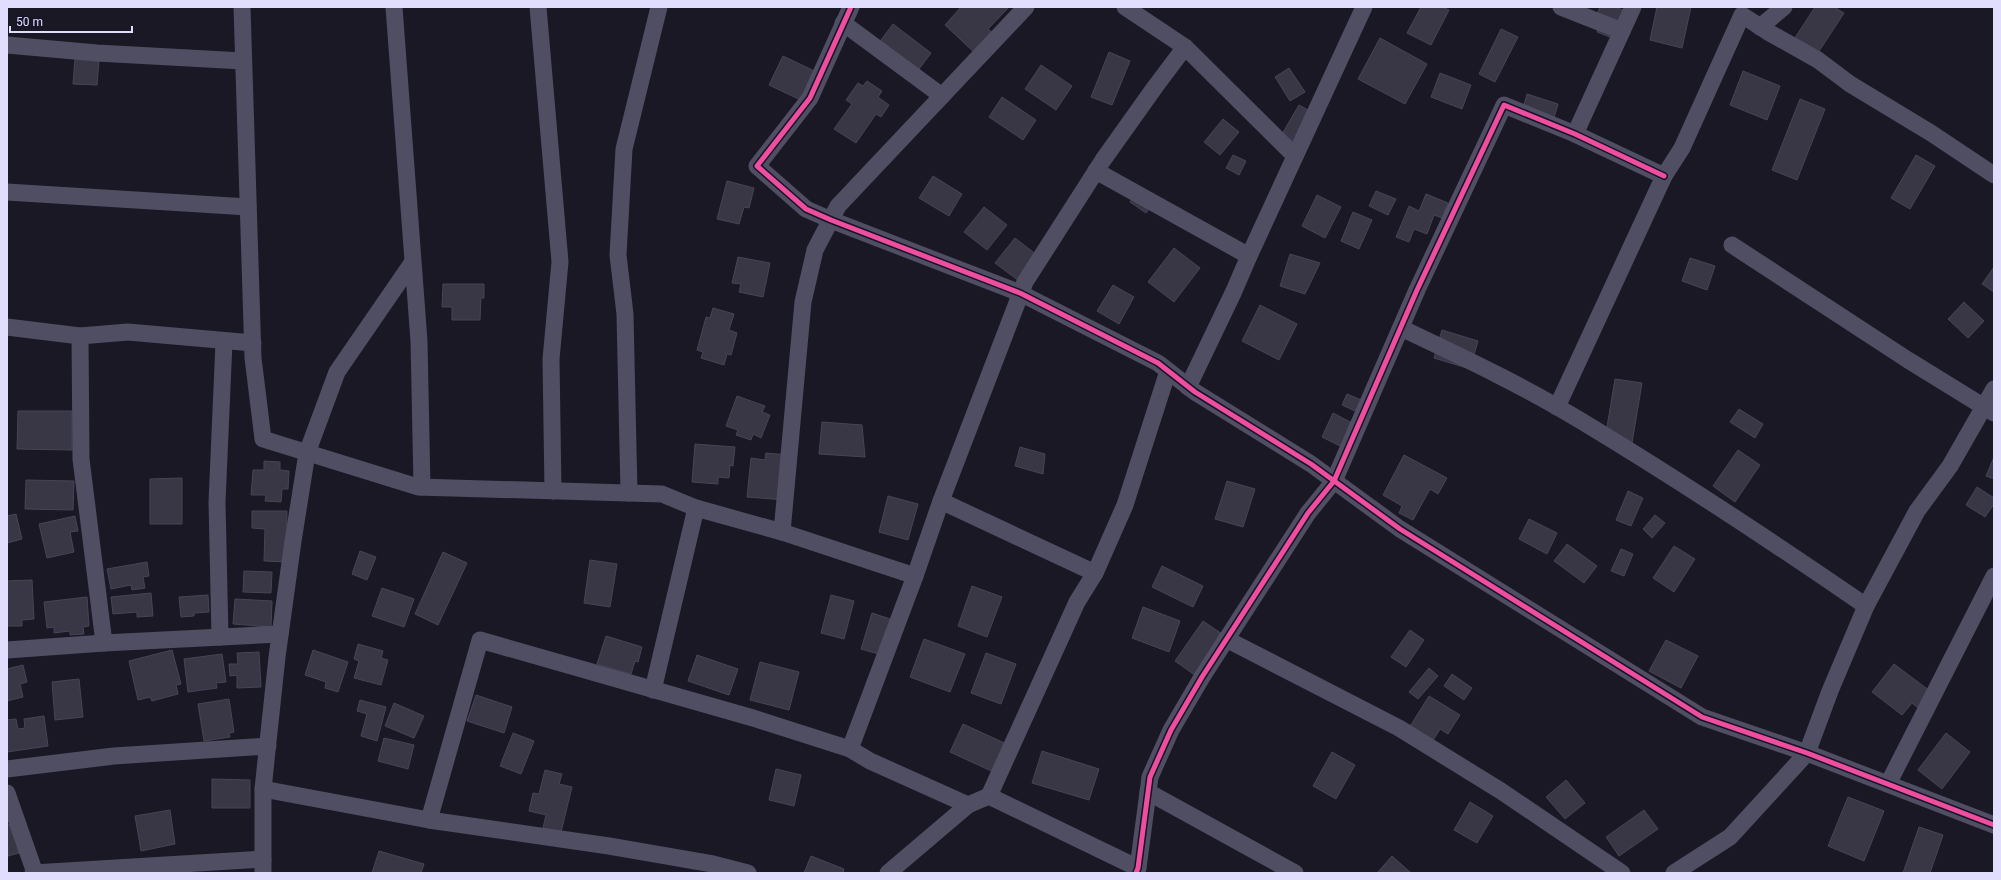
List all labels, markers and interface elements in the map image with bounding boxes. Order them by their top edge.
scale bar [10,8,132,34]
text: 50 m [16,15,43,29]

